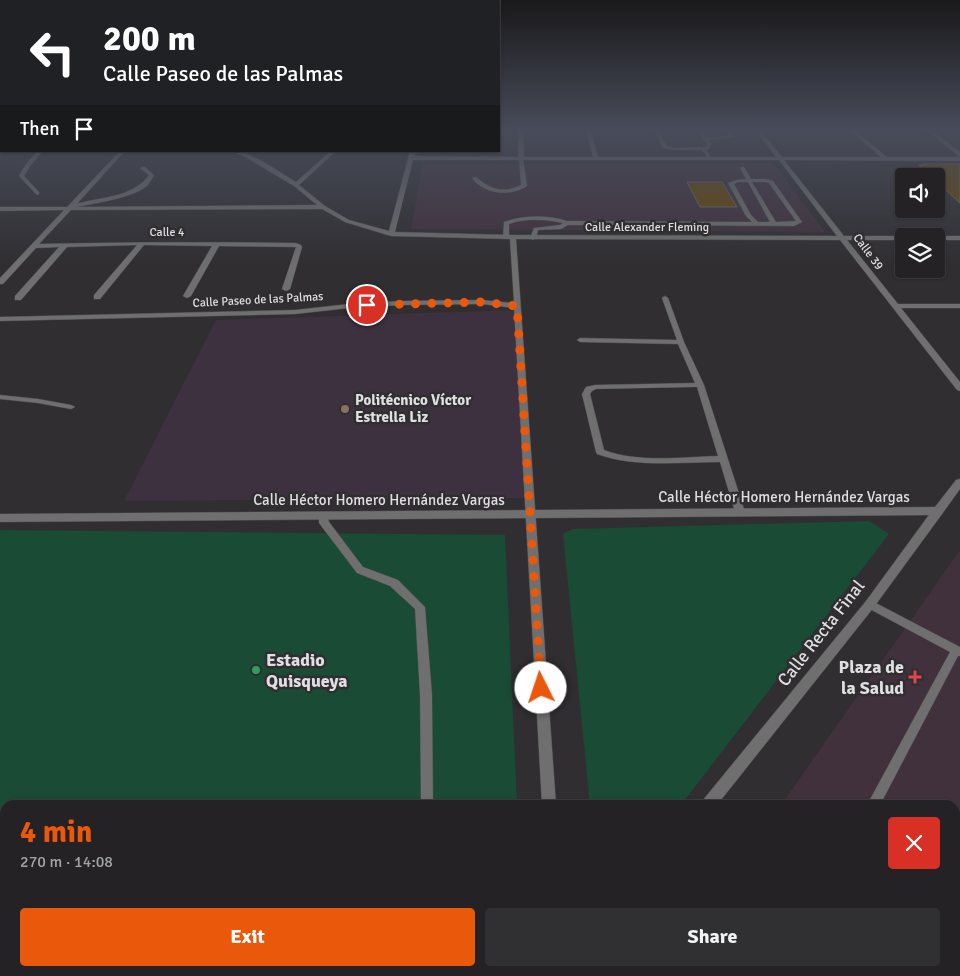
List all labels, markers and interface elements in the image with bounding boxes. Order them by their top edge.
text: 200 m [103,17,196,60]
icon: left [20,20,85,85]
text: Calle Paseo de las Palmas [103,60,343,87]
icon: arrive [70,115,98,143]
text: Then [20,117,60,141]
map controls [895,168,945,278]
button: sound [895,168,945,218]
street label: Calle Alexander Fleming [585,220,709,235]
street label: Calle 4 [149,225,185,240]
button: layers [895,228,945,278]
street label: Calle 39 [849,231,887,273]
pin [346,284,388,326]
street label: Calle Paseo de las Palmas [192,289,324,311]
icon: arrive [353,291,381,319]
place label: Politécnico Víctor Estrella Liz [355,391,471,426]
marker: Politécnico Víctor Estrella Liz [339,403,351,415]
street label: Calle Héctor Homero Hernández Vargas [658,488,910,506]
street label: Calle Héctor Homero Hernández Vargas [253,491,505,509]
street label: Calle Recta Final [773,575,869,691]
place label: Estadio Quisqueya [266,649,348,692]
place label: Plaza de la Salud [839,656,904,699]
position arrow [514,661,566,713]
marker: Estadio Quisqueya [250,664,262,676]
marker: Plaza de la Salud [908,670,922,684]
text: 4 min [20,814,92,851]
button: close [888,817,940,869]
text: 270 m · 14:08 [20,852,113,872]
button: Exit [20,908,475,966]
button: Share [485,908,940,966]

